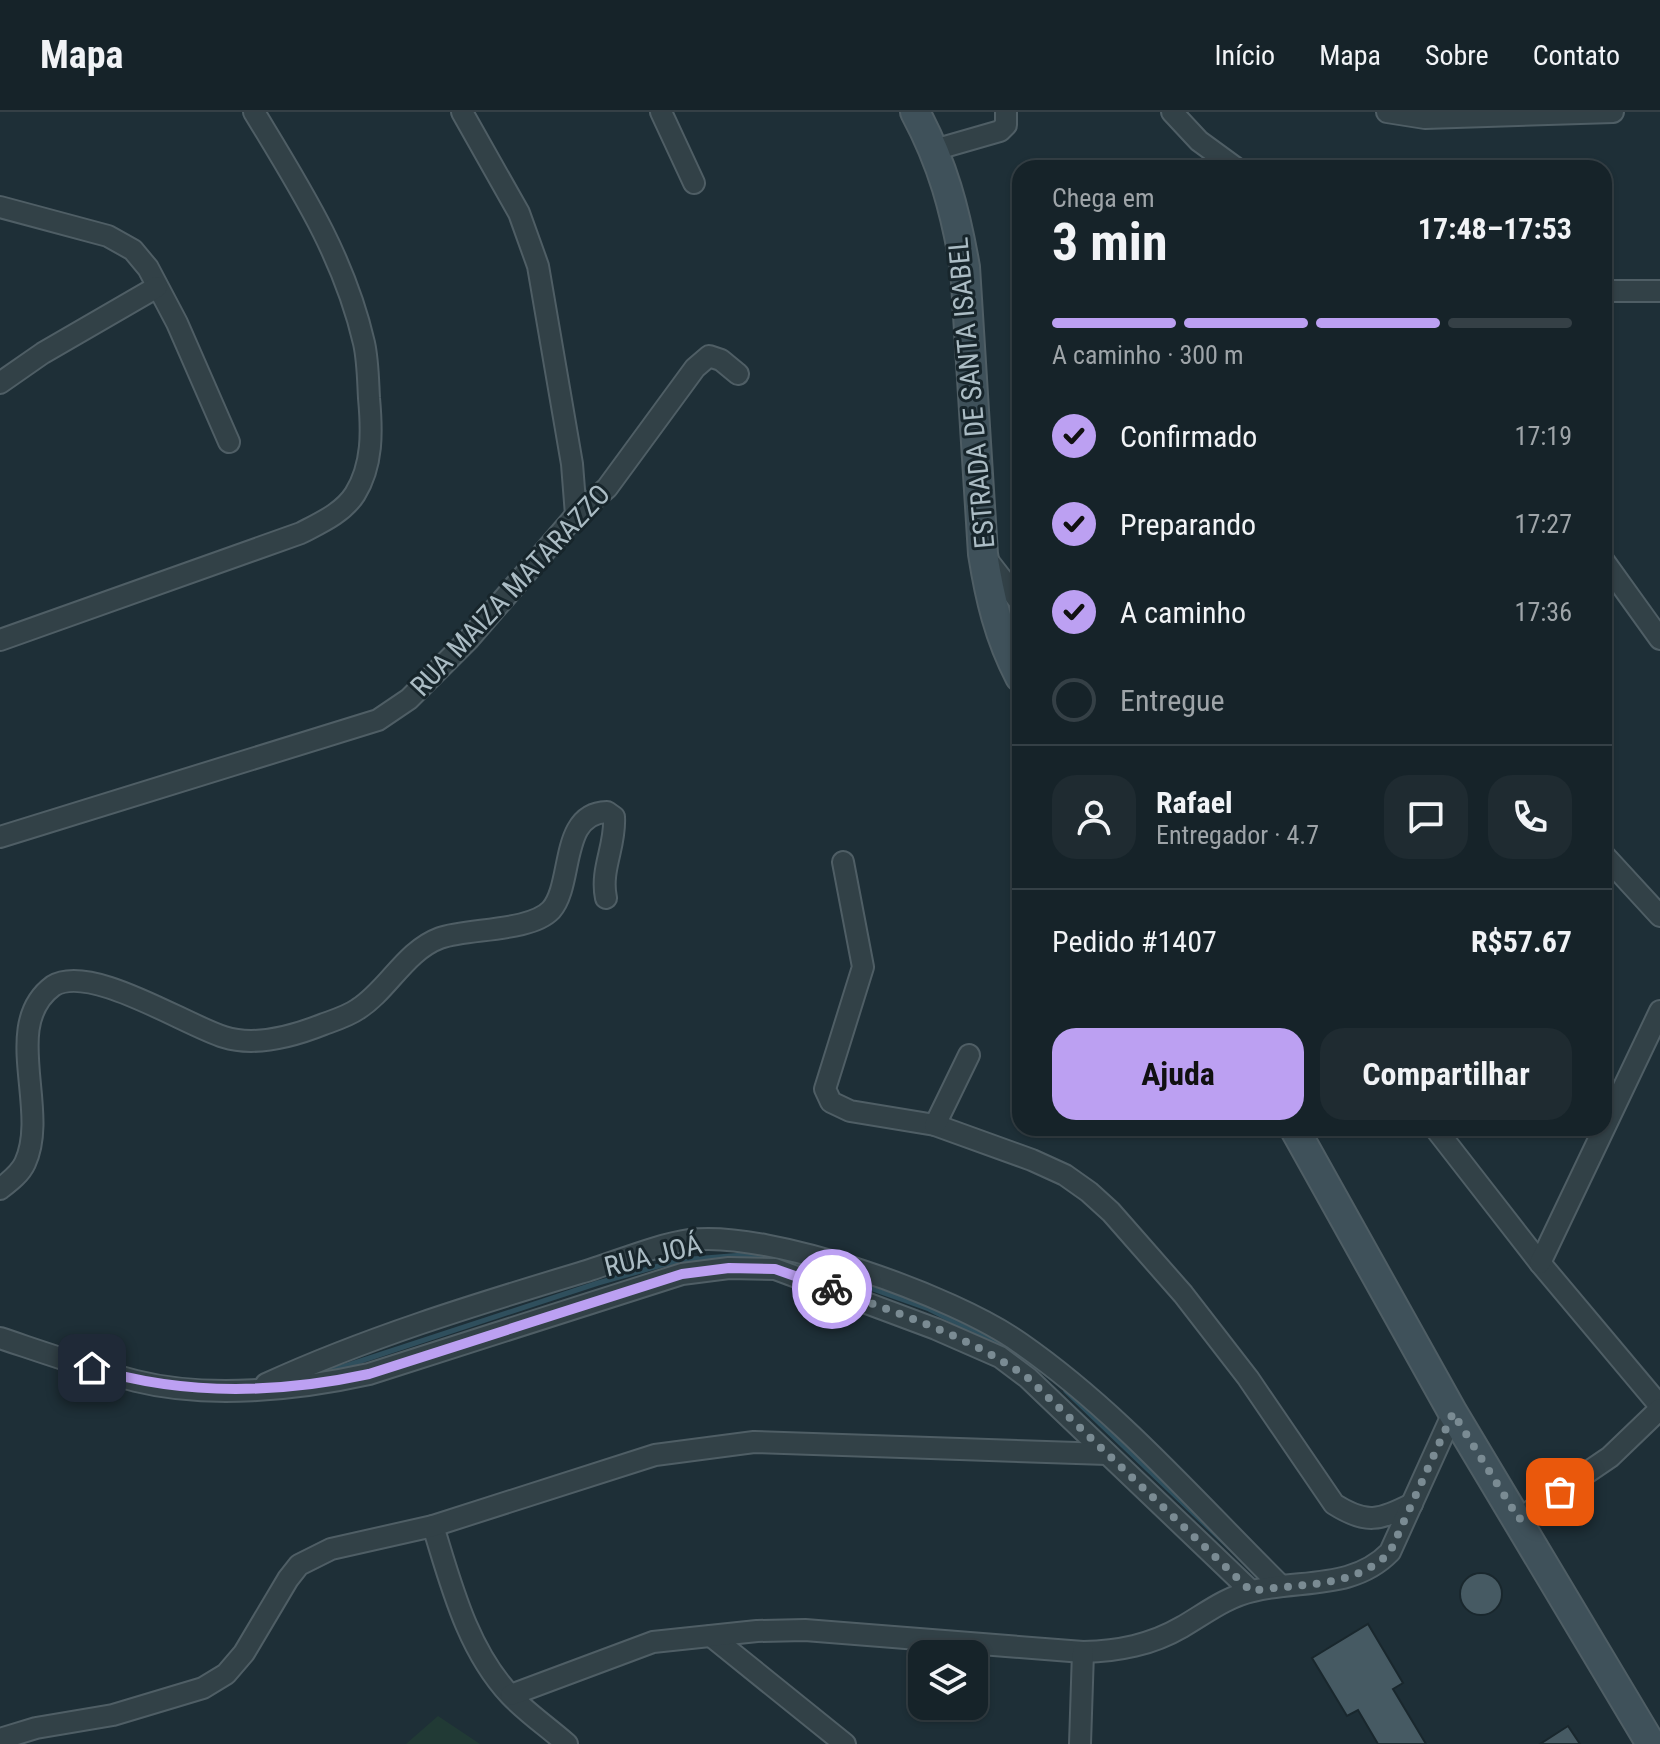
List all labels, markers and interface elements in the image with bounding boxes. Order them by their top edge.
text: Mapa [40,33,123,77]
text: Início [1215,39,1275,72]
text: Mapa [1319,39,1381,72]
text: Sobre [1425,39,1489,72]
text: Contato [1533,39,1620,72]
text: Chega em [1052,183,1155,213]
text: 17:48–17:53 [1418,211,1572,246]
text: 3 min [1052,212,1168,273]
street label: ESTRADA DE SANTA ISABEL [941,236,1002,550]
text: A caminho · 300 m [1052,340,1243,370]
icon: check [1052,414,1096,458]
text: Confirmado [1120,419,1257,454]
text: 17:19 [1515,421,1572,451]
street label: RUA MAIZA MATARAZZO [404,478,617,703]
icon: check [1052,502,1096,546]
text: Preparando [1120,507,1256,542]
text: 17:27 [1515,509,1572,539]
icon: check [1052,590,1096,634]
text: A caminho [1120,595,1246,630]
text: 17:36 [1515,597,1572,627]
text: Entregue [1120,683,1225,718]
button: person [1052,775,1136,859]
button: chat [1384,775,1468,859]
button: phone [1488,775,1572,859]
text: Rafael [1156,785,1233,820]
text: Entregador · 4.7 [1156,820,1319,850]
text: Pedido #1407 [1052,924,1217,959]
text: R$57.67 [1471,924,1572,959]
button: Ajuda [1052,1028,1304,1120]
button: Compartilhar [1320,1028,1572,1120]
street label: RUA JOÁ [601,1227,705,1283]
courier [792,1249,872,1329]
icon: bike [810,1267,854,1311]
pin [58,1334,126,1402]
icon: home [70,1346,114,1390]
pin [1526,1458,1594,1526]
icon: bag [1538,1470,1582,1514]
map controls [908,1640,988,1720]
button: layers [908,1640,988,1720]

